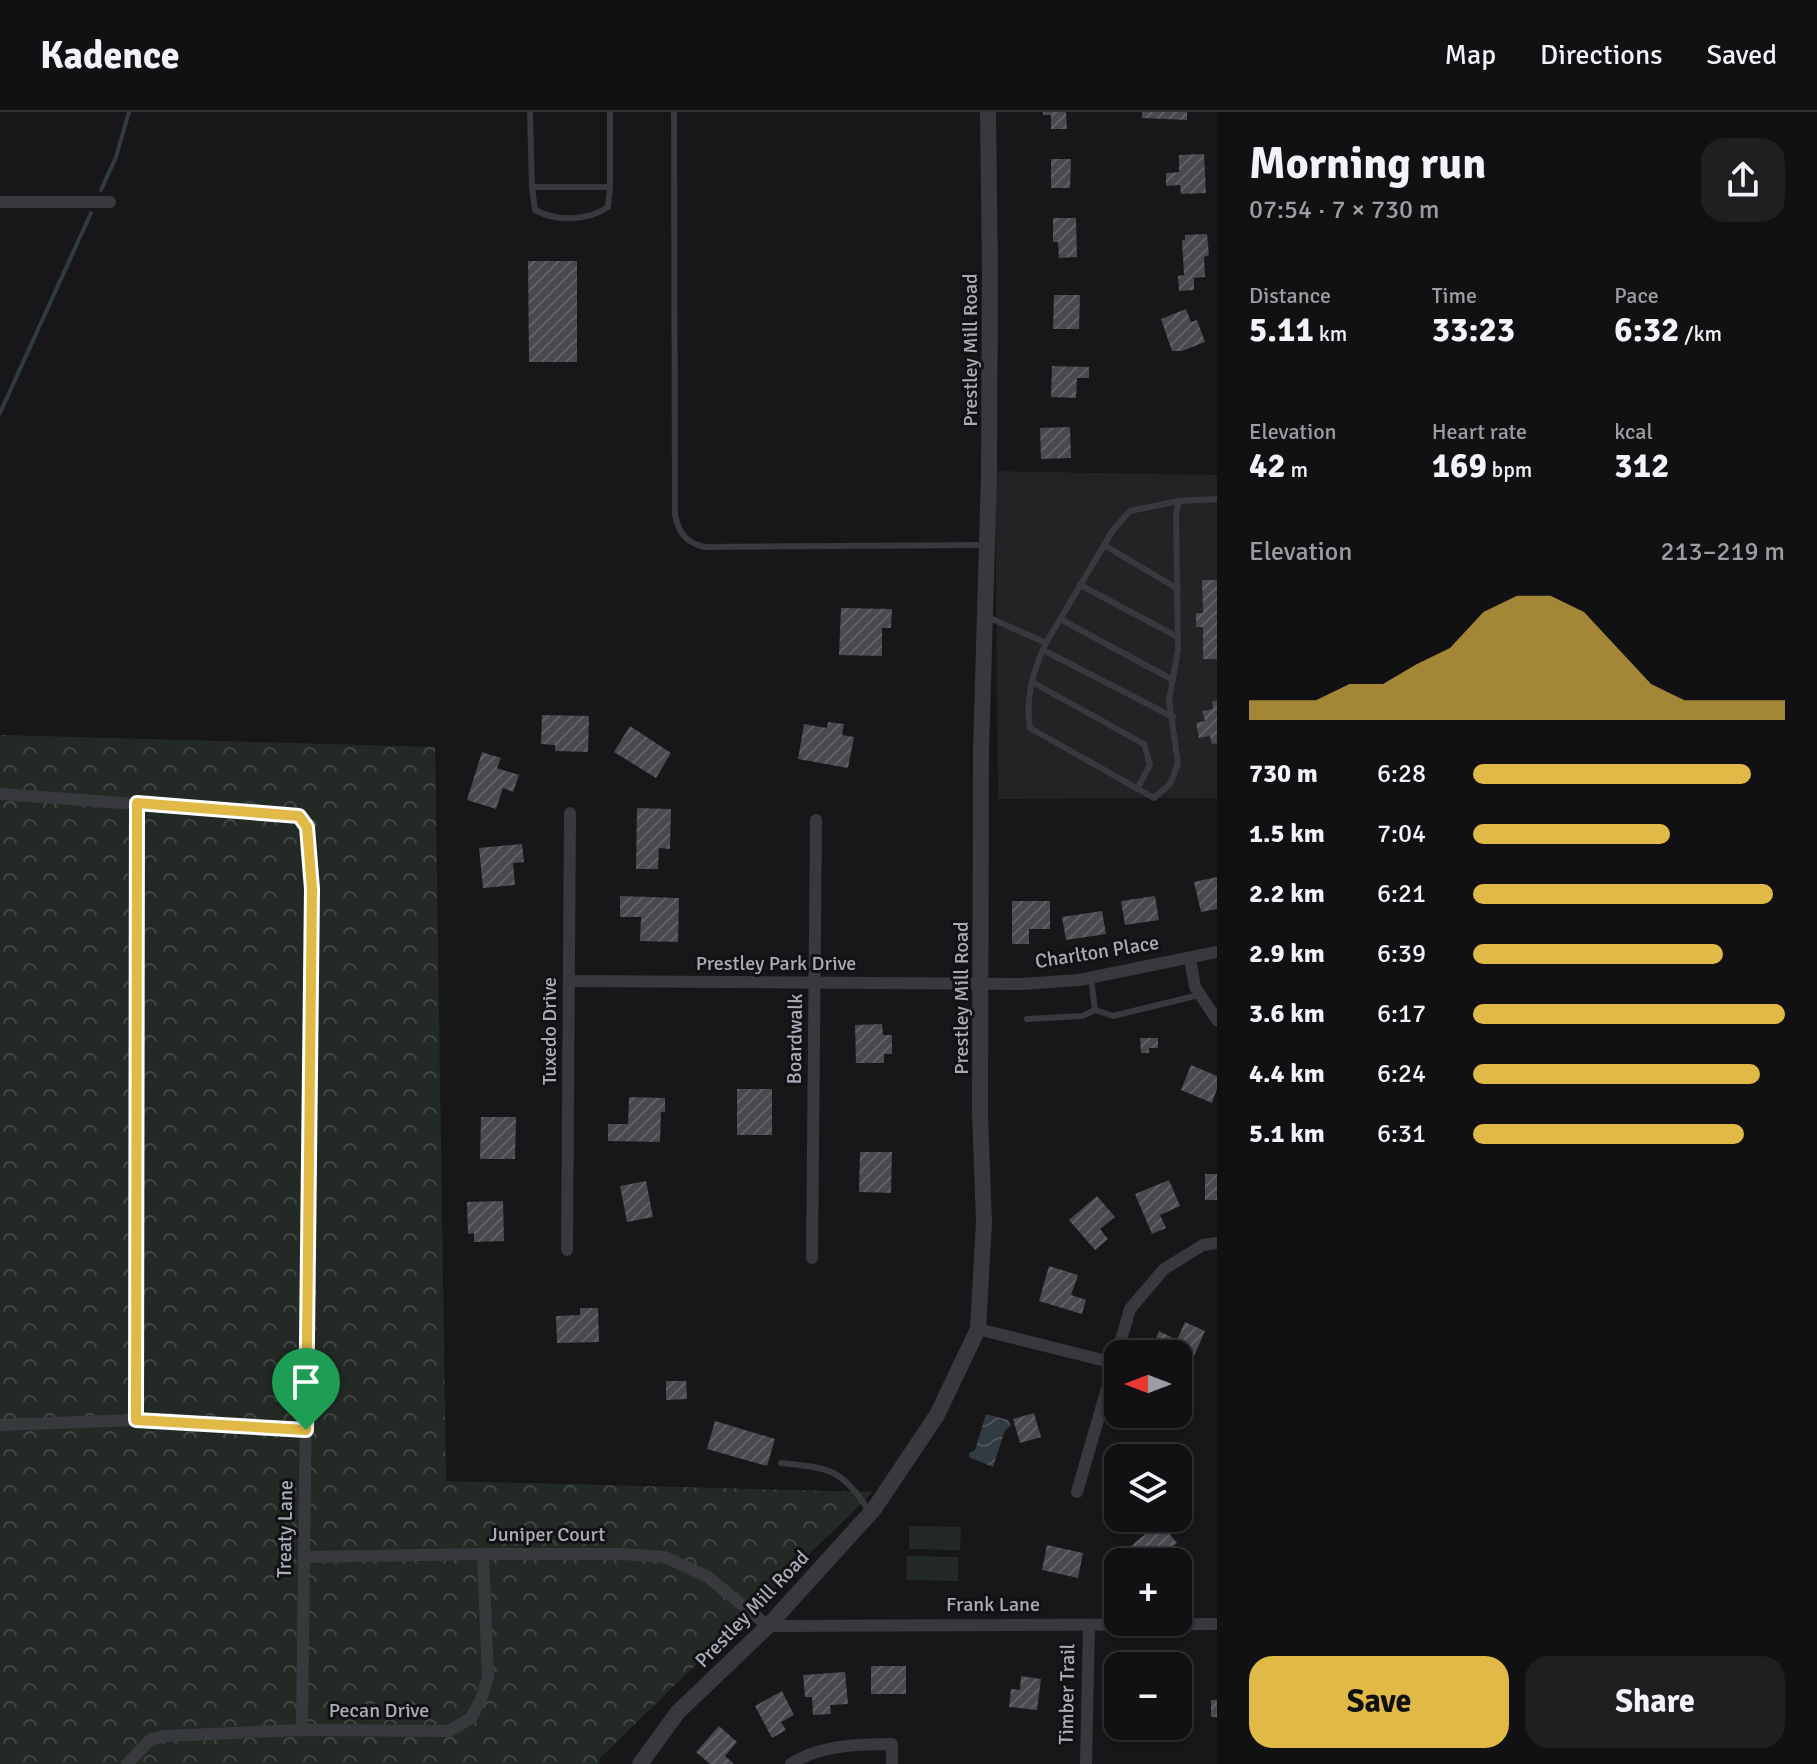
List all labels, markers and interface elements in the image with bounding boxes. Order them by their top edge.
text: Kadence [40,32,180,79]
text: Map [1444,38,1496,72]
text: Directions [1540,38,1662,72]
text: Saved [1706,38,1777,72]
text: Morning run [1249,137,1486,191]
button: share [1701,138,1785,222]
text: 07:54 · 7 × 730 m [1249,194,1440,226]
street label: Prestley Mill Road [958,273,983,427]
text: Distance [1249,282,1331,309]
text: Time [1432,282,1477,309]
text: Pace [1614,282,1659,309]
text: 5.11 [1249,309,1314,351]
text: 33:23 [1432,309,1515,351]
text: 6:32 [1614,309,1679,351]
text: km [1314,320,1347,347]
text: /km [1679,320,1722,347]
text: Elevation [1249,418,1337,445]
text: Heart rate [1432,418,1527,445]
text: kcal [1614,418,1653,445]
text: 42 [1249,445,1286,487]
text: 169 [1432,445,1487,487]
text: 312 [1614,445,1669,487]
text: m [1286,456,1308,483]
text: bpm [1487,456,1532,483]
text: Elevation [1249,536,1353,568]
text: 213–219 m [1661,536,1785,568]
text: 730 m [1249,758,1318,790]
text: 6:28 [1377,758,1426,790]
text: 1.5 km [1249,818,1325,850]
text: 7:04 [1377,818,1426,850]
text: 2.2 km [1249,878,1325,910]
text: 6:21 [1377,878,1426,910]
street label: Prestley Mill Road [949,921,974,1075]
street label: Charlton Place [1033,930,1161,974]
text: 2.9 km [1249,938,1325,970]
text: 6:39 [1377,938,1426,970]
street label: Prestley Park Drive [696,951,856,976]
street label: Tuxedo Drive [537,977,562,1085]
street label: Boardwalk [782,993,808,1085]
text: 3.6 km [1249,998,1325,1030]
text: 6:17 [1377,998,1426,1030]
text: 4.4 km [1249,1058,1325,1090]
text: 6:24 [1377,1058,1426,1090]
text: 5.1 km [1249,1118,1325,1150]
text: 6:31 [1377,1118,1426,1150]
north arrow [1104,1340,1192,1428]
map controls [1104,1340,1192,1740]
pin [272,1348,340,1430]
icon: arrive [284,1360,328,1404]
button: layers [1104,1444,1192,1532]
street label: Treaty Lane [272,1480,298,1578]
street label: Juniper Court [489,1522,605,1547]
street label: Prestley Mill Road [690,1545,814,1673]
button: + [1104,1548,1192,1636]
street label: Frank Lane [946,1592,1040,1617]
street label: Timber Trail [1054,1643,1080,1745]
button: − [1104,1652,1192,1740]
button: Save [1249,1656,1509,1748]
button: Share [1525,1656,1785,1748]
street label: Pecan Drive [329,1698,429,1723]

